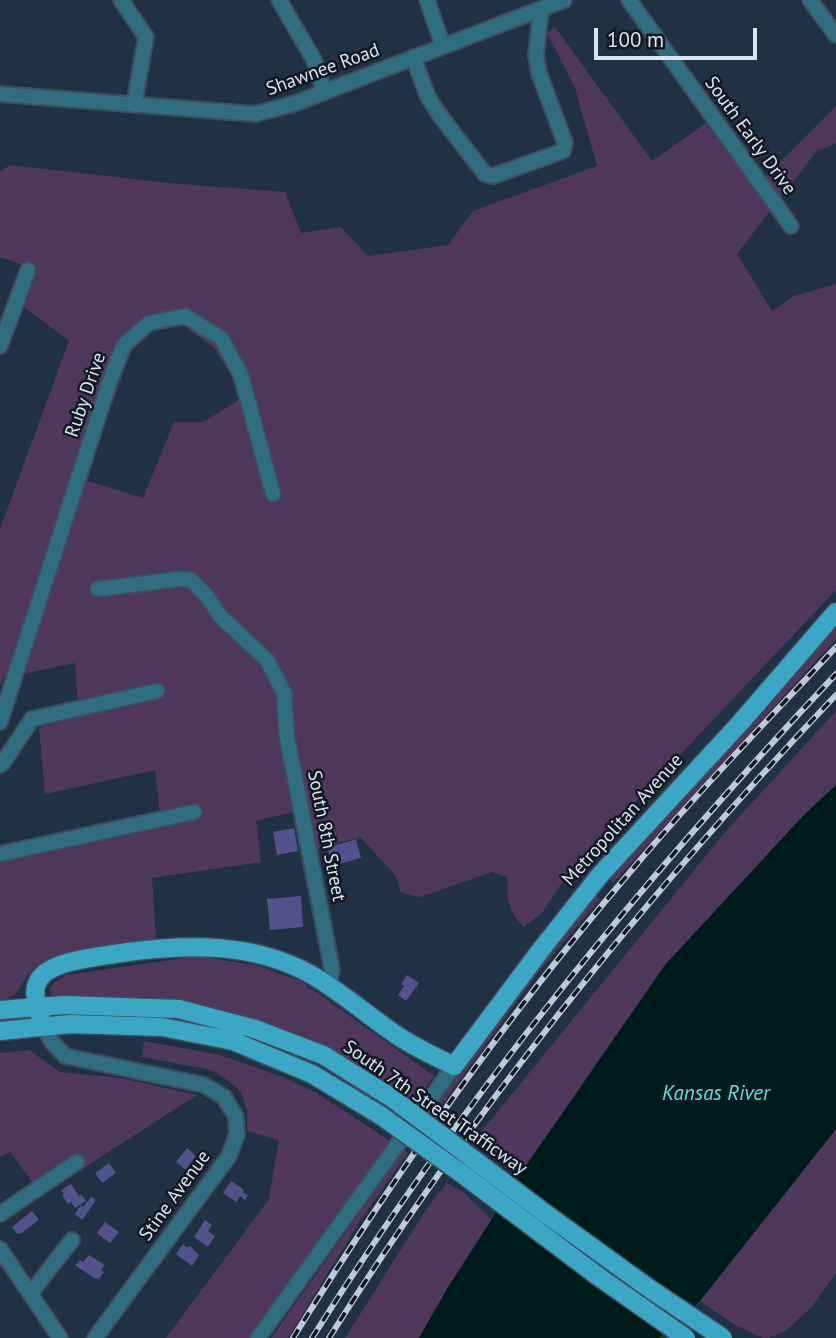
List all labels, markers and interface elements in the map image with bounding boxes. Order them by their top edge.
scale bar [598,14,761,58]
text: 100 m [607,26,664,53]
street label: Shawnee Road [263,39,383,101]
street label: South Early Drive [699,72,801,200]
street label: Ruby Drive [61,350,111,440]
street label: Metropolitan Avenue [558,749,688,891]
street label: South 8th Street [302,768,350,904]
street label: South 7th Street Trafficway [339,1036,531,1180]
water label: Kansas River [662,1081,770,1107]
street label: Stine Avenue [135,1146,215,1246]

